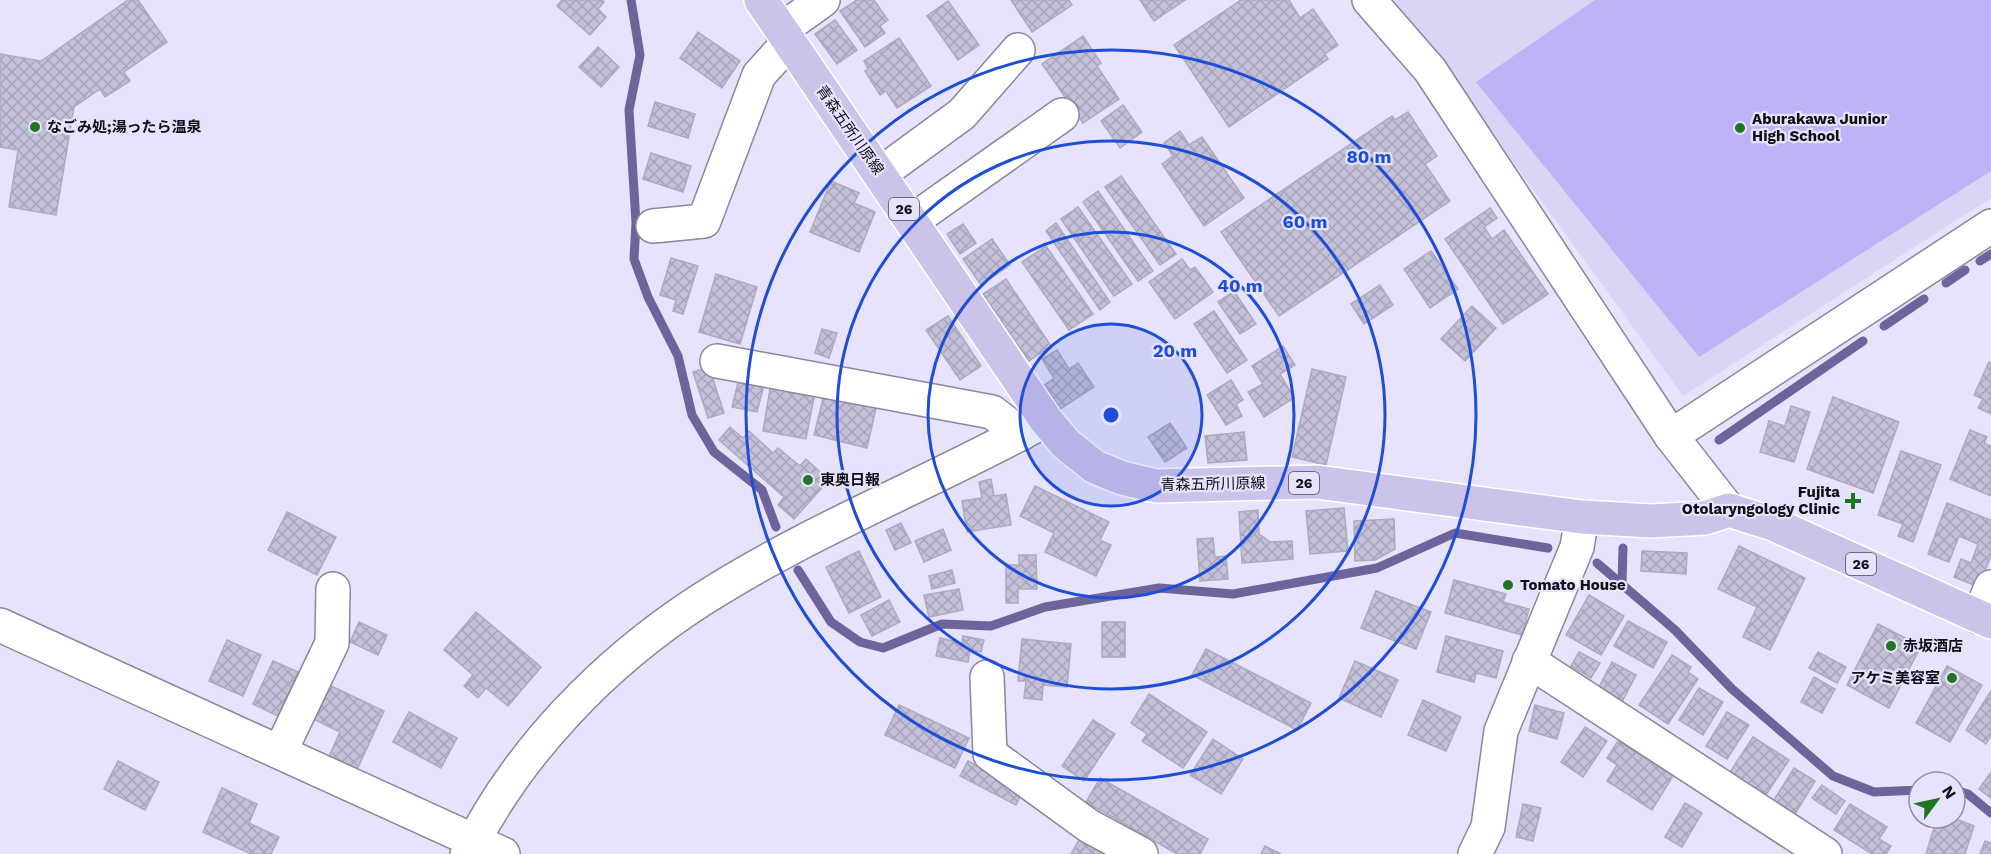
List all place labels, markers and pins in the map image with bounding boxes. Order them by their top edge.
place label: Aburakawa Junior High School [1752,110,1888,145]
place label: なごみ処;湯ったら温泉 [47,118,202,136]
marker: なごみ処;湯ったら温泉 [28,120,42,134]
marker: Aburakawa Junior High School [1733,121,1747,135]
centre of rings [1101,405,1121,425]
place label: 東奥日報 [820,471,880,489]
marker: 東奥日報 [801,473,815,487]
place label: Fujita Otolaryngology Clinic [1682,483,1840,518]
marker: Fujita Otolaryngology Clinic [1844,492,1862,510]
place label: Tomato House [1520,576,1626,594]
marker: Tomato House [1501,578,1515,592]
place label: 赤坂酒店 [1903,637,1963,655]
marker: 赤坂酒店 [1884,639,1898,653]
place label: アケミ美容室 [1850,669,1940,687]
marker: アケミ美容室 [1945,671,1959,685]

